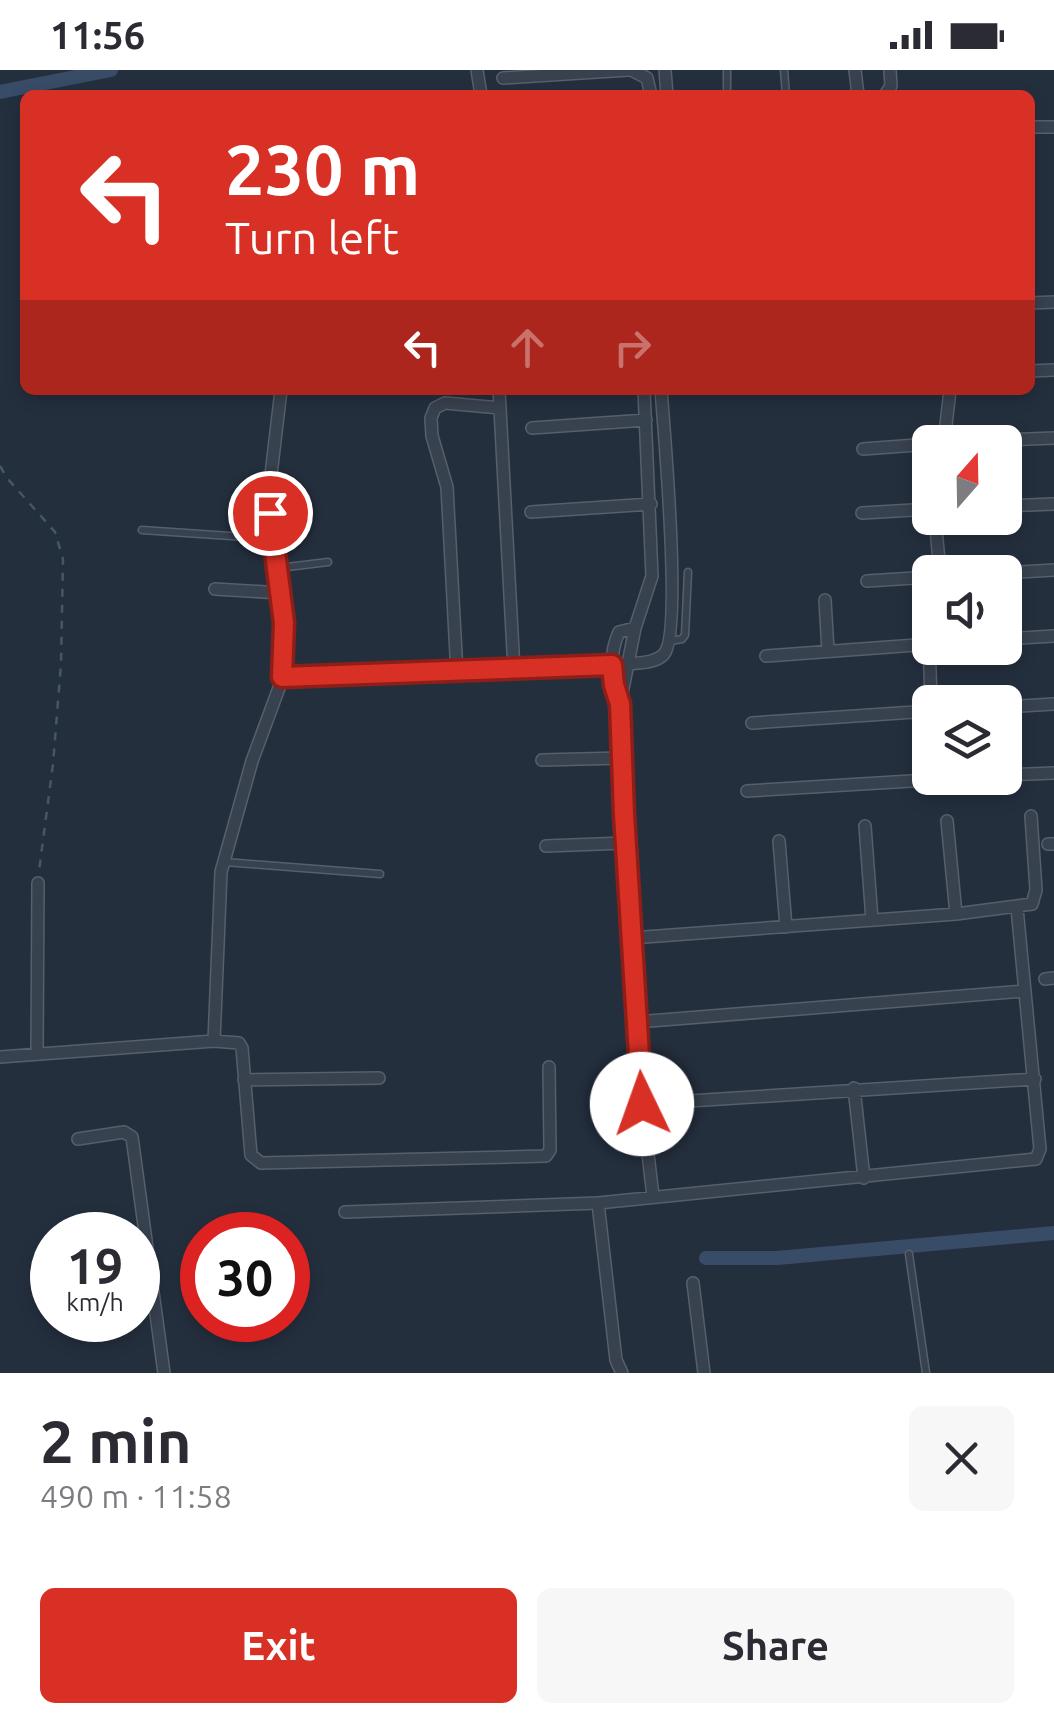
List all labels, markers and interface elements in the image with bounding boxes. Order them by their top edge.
text: 11:56 [50,14,145,56]
icon: left [60,130,190,260]
text: 230 m [225,130,420,208]
text: Turn left [225,212,399,263]
icon: left [395,320,450,375]
icon: ahead [500,320,555,375]
icon: right [605,320,660,375]
north arrow [912,425,1022,535]
map controls [912,425,1022,795]
pin [228,471,313,556]
icon: arrive [243,486,298,541]
button: sound [912,555,1022,665]
button: layers [912,685,1022,795]
position arrow [590,1052,694,1156]
speed limit sign: 30 [180,1212,310,1342]
text: 19 [67,1237,123,1293]
text: km/h [66,1288,124,1316]
button: close [909,1406,1014,1511]
text: 2 min [40,1407,192,1474]
text: 490 m · 11:58 [40,1478,232,1514]
button: Exit [40,1588,517,1703]
button: Share [537,1588,1014,1703]

